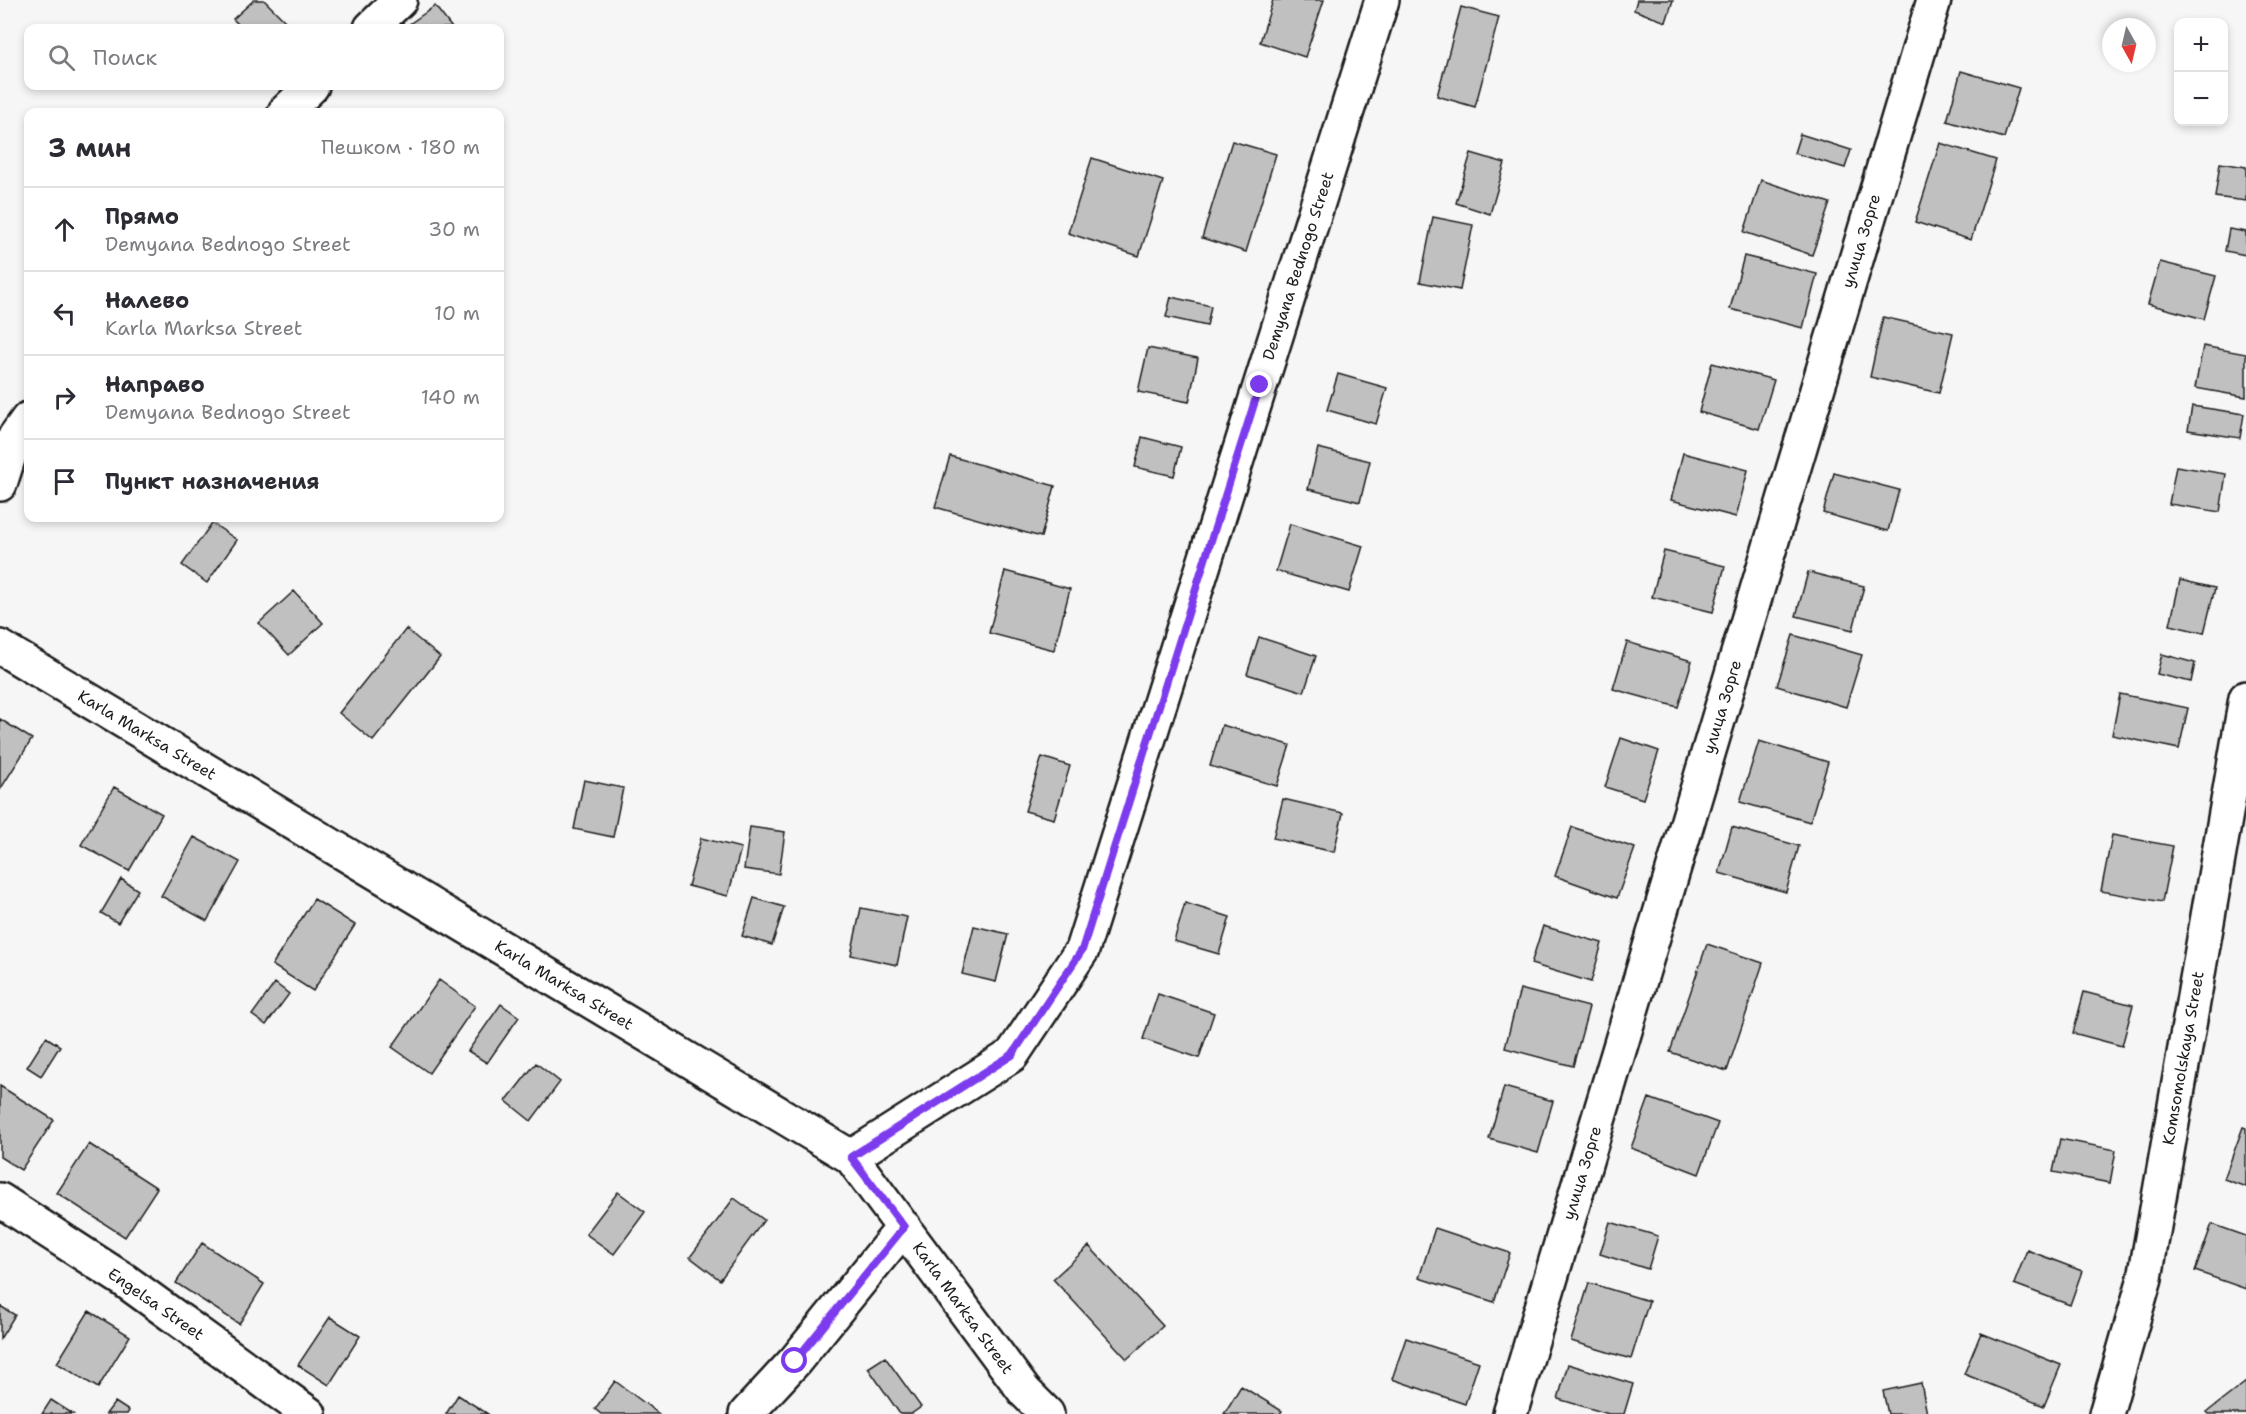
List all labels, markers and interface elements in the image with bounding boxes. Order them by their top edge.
north arrow [2102,18,2156,72]
map controls [2174,18,2228,126]
button: + [2174,18,2228,72]
search box [24,24,504,90]
icon: search [45,41,78,74]
text: Поиск [93,43,157,72]
button: − [2174,72,2228,126]
text: 3 мин [48,130,131,165]
text: Пешком · 180 m [321,134,480,160]
street label: Demyana Bednogo Street [1258,169,1338,363]
street label: улица Зорге [1837,191,1885,291]
text: Прямо [105,202,179,231]
icon: ahead [48,213,81,246]
text: 30 m [428,216,480,242]
text: Demyana Bednogo Street [105,231,351,257]
text: Налево [105,286,189,315]
icon: left [48,297,81,330]
text: 10 m [434,300,480,326]
text: Karla Marksa Street [105,315,303,341]
text: Направо [105,370,205,399]
route end [1246,371,1272,397]
icon: right [48,381,81,414]
text: 140 m [421,384,480,410]
text: Demyana Bednogo Street [105,399,351,425]
icon: arrive [48,465,81,498]
text: Пункт назначения [105,467,319,496]
street label: улица Зорге [1698,657,1746,757]
street label: Karla Marksa Street [74,685,220,785]
street label: Karla Marksa Street [491,935,637,1035]
street label: Komsomolskaya Street [2157,969,2209,1147]
street label: улица Зорге [1558,1123,1606,1223]
street label: Karla Marksa Street [908,1238,1018,1378]
street label: Engelsa Street [104,1263,208,1345]
route start [781,1347,807,1373]

